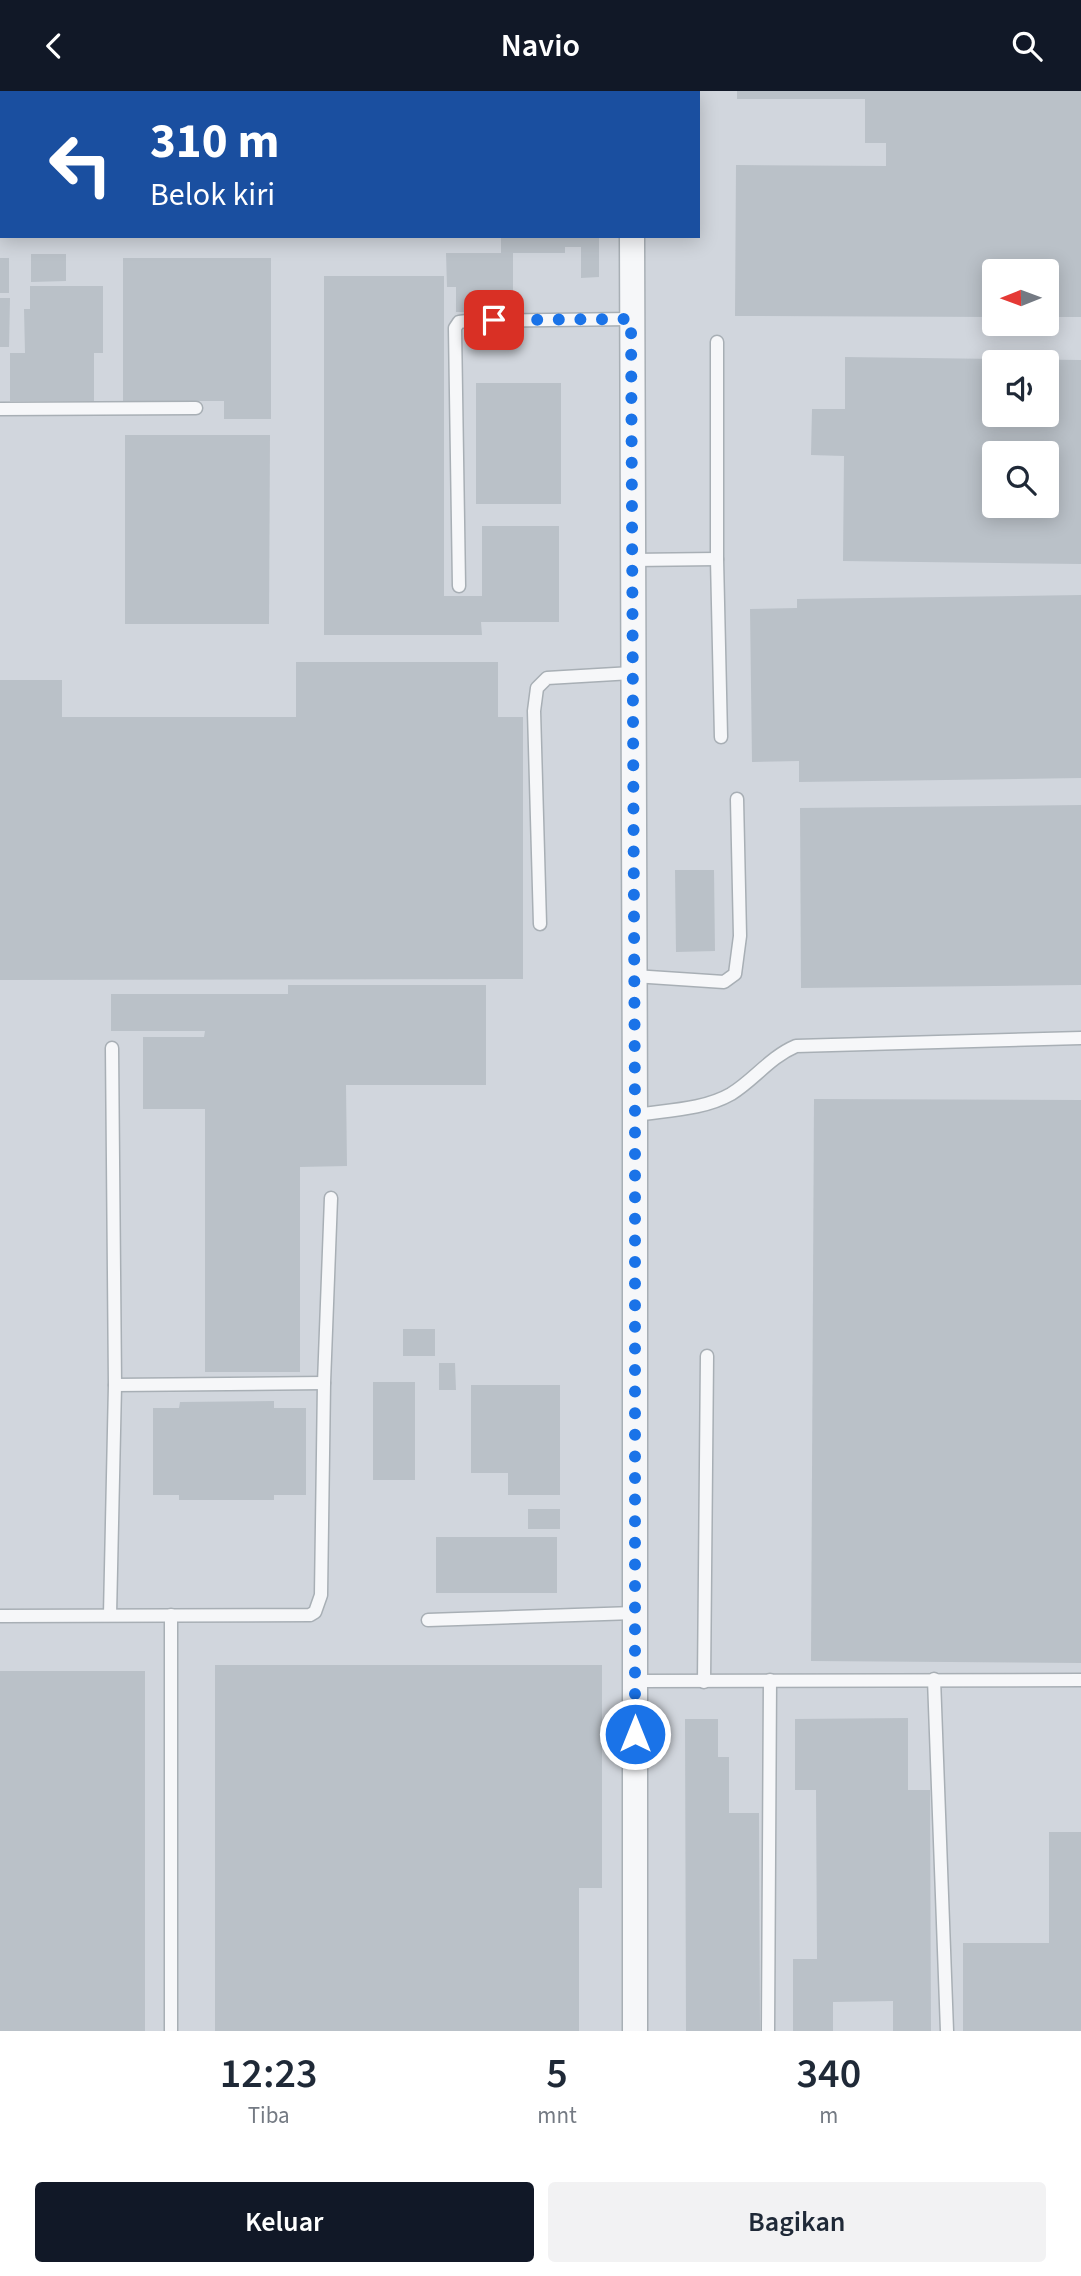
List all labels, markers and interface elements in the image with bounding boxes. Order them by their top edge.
text: Navio [501,23,580,69]
icon: back [35,27,73,65]
icon: search [1008,27,1046,65]
text: 310 m [150,107,279,177]
icon: left [35,119,126,210]
text: Belok kiri [150,172,275,218]
north arrow [982,259,1059,336]
map controls [982,259,1059,518]
pin [464,290,524,350]
icon: arrive [475,301,513,339]
button: sound [982,350,1059,427]
button: search [982,441,1059,518]
position arrow [598,1697,672,1771]
text: 12:23 [220,2044,318,2104]
text: 5 [546,2044,568,2104]
text: 340 [797,2044,861,2104]
text: Tiba [248,2099,290,2132]
text: mnt [537,2099,577,2132]
text: m [819,2099,838,2132]
button: Keluar [35,2182,534,2262]
button: Bagikan [548,2182,1046,2262]

